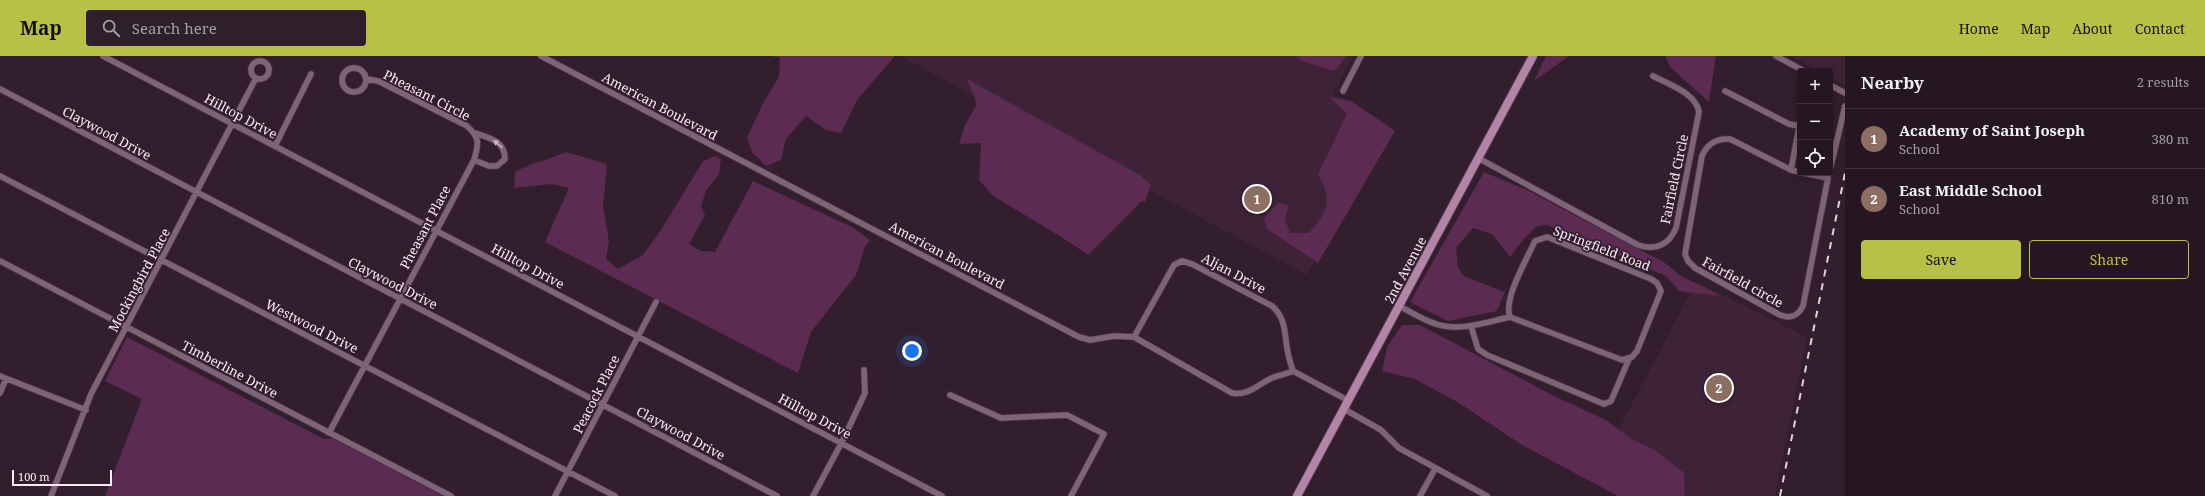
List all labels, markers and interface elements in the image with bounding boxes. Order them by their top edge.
search box [86,10,366,46]
text: Map [20,15,62,41]
icon: search [100,17,122,39]
text: Search here [132,18,217,38]
text: Home [1959,19,1999,38]
text: Map [2021,19,2050,38]
text: About [2072,19,2113,38]
text: Contact [2135,19,2185,38]
street label: Pheasant Circle [380,65,474,125]
street label: American Boulevard [599,68,721,144]
map controls [1797,68,1833,176]
button: + [1797,68,1833,104]
text: Nearby [1861,71,1924,94]
text: 2 results [2137,73,2189,91]
street label: Hilltop Drive [201,89,281,143]
street label: Claywood Drive [59,102,155,164]
button: − [1797,104,1833,140]
text: Academy of Saint Joseph [1899,120,2085,140]
text: 1 [1870,130,1878,148]
text: 380 m [2152,130,2189,148]
street label: Fairfield Circle [1656,132,1692,226]
one-way arrow [493,139,504,148]
button: locate [1797,140,1833,176]
text: School [1899,140,1940,158]
text: East Middle School [1899,180,2042,200]
street label: Pheasant Place [395,182,455,272]
pin: 1 [1244,184,1270,214]
text: 2 [1870,190,1878,208]
text: 810 m [2152,190,2189,208]
text: School [1899,200,1940,218]
street label: American Boulevard [886,217,1008,293]
street label: Springfield Road [1551,221,1653,275]
street label: Mockingbird Place [104,225,174,335]
street label: 2nd Avenue [1380,233,1430,307]
street label: Hilltop Drive [488,239,568,293]
button: Save [1861,240,2021,279]
button: Share [2029,240,2189,279]
street label: Aljan Drive [1199,249,1269,297]
street label: Fairfield circle [1699,252,1787,312]
street label: Claywood Drive [345,253,441,313]
street label: Westwood Drive [262,295,362,357]
street label: Timberline Drive [179,336,281,402]
your location [902,341,922,361]
street label: Peacock Place [568,352,624,436]
pin: 2 [1706,373,1732,403]
street label: Hilltop Drive [775,389,855,443]
street label: Claywood Drive [633,402,729,464]
scale bar [12,468,112,487]
text: 100 m [18,469,50,484]

